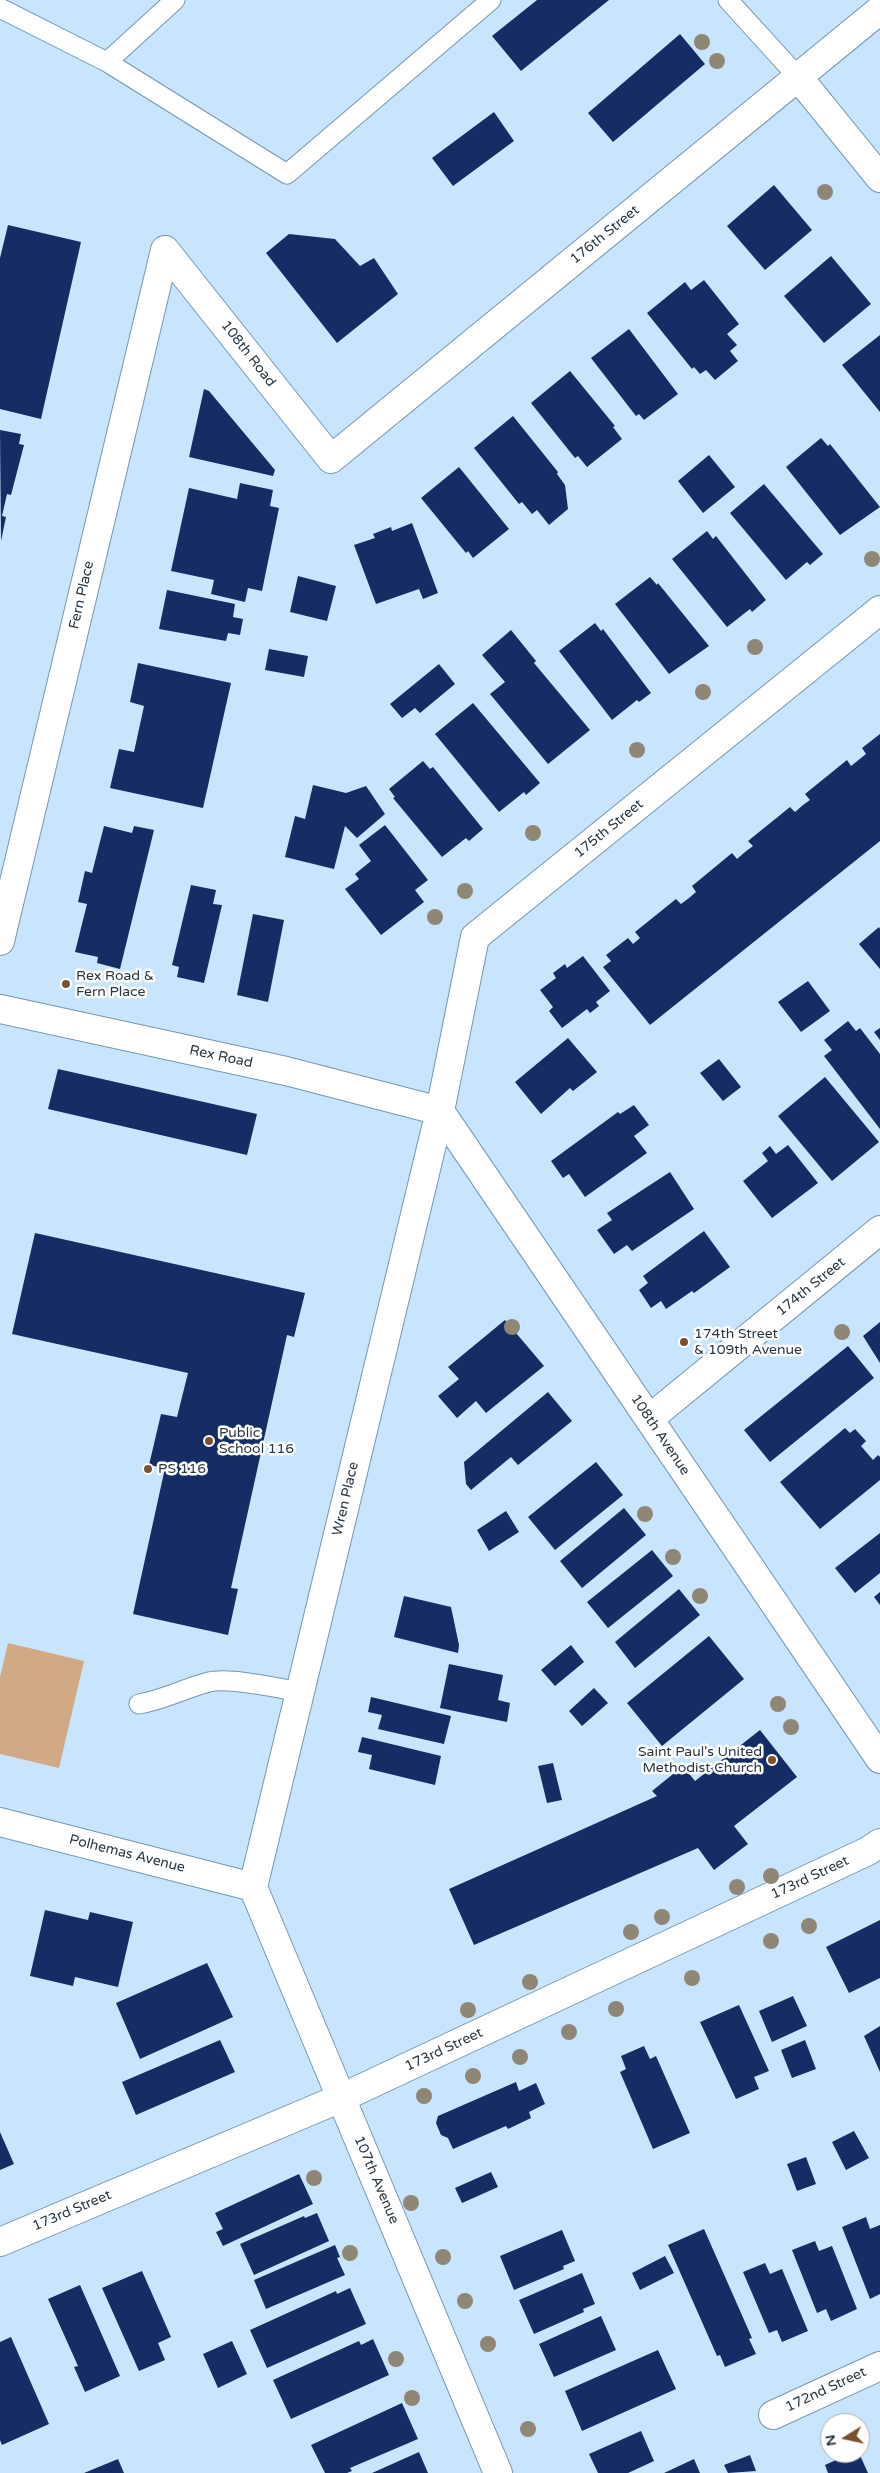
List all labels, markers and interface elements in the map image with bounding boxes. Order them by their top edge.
street label: 176th Street [567,202,643,268]
street label: 108th Road [217,318,279,390]
street label: Fern Place [66,559,98,631]
street label: 175th Street [571,796,647,862]
place label: Rex Road & Fern Place [76,968,154,1000]
marker: Rex Road & Fern Place [60,978,72,990]
street label: Rex Road [188,1042,254,1072]
street label: 174th Street [773,1254,849,1320]
place label: 174th Street & 109th Avenue [694,1326,802,1358]
marker: 174th Street & 109th Avenue [678,1336,690,1348]
street label: 108th Avenue [627,1391,693,1479]
place label: Public School 116 [219,1425,294,1458]
marker: Public School 116 [203,1435,215,1447]
street label: Wren Place [329,1460,363,1538]
place label: PS 116 [158,1461,206,1477]
marker: PS 116 [142,1463,154,1475]
place label: Saint Paul's United Methodist Church [638,1744,762,1776]
marker: Saint Paul's United Methodist Church [766,1754,778,1766]
street label: Polhemas Avenue [67,1831,187,1877]
street label: 173rd Street [768,1853,852,1903]
street label: 173rd Street [402,2025,486,2075]
street label: 107th Avenue [350,2133,402,2227]
street label: 173rd Street [30,2187,114,2235]
street label: 172nd Street [783,2364,869,2416]
north arrow [820,2413,870,2463]
text: N [821,2434,840,2448]

